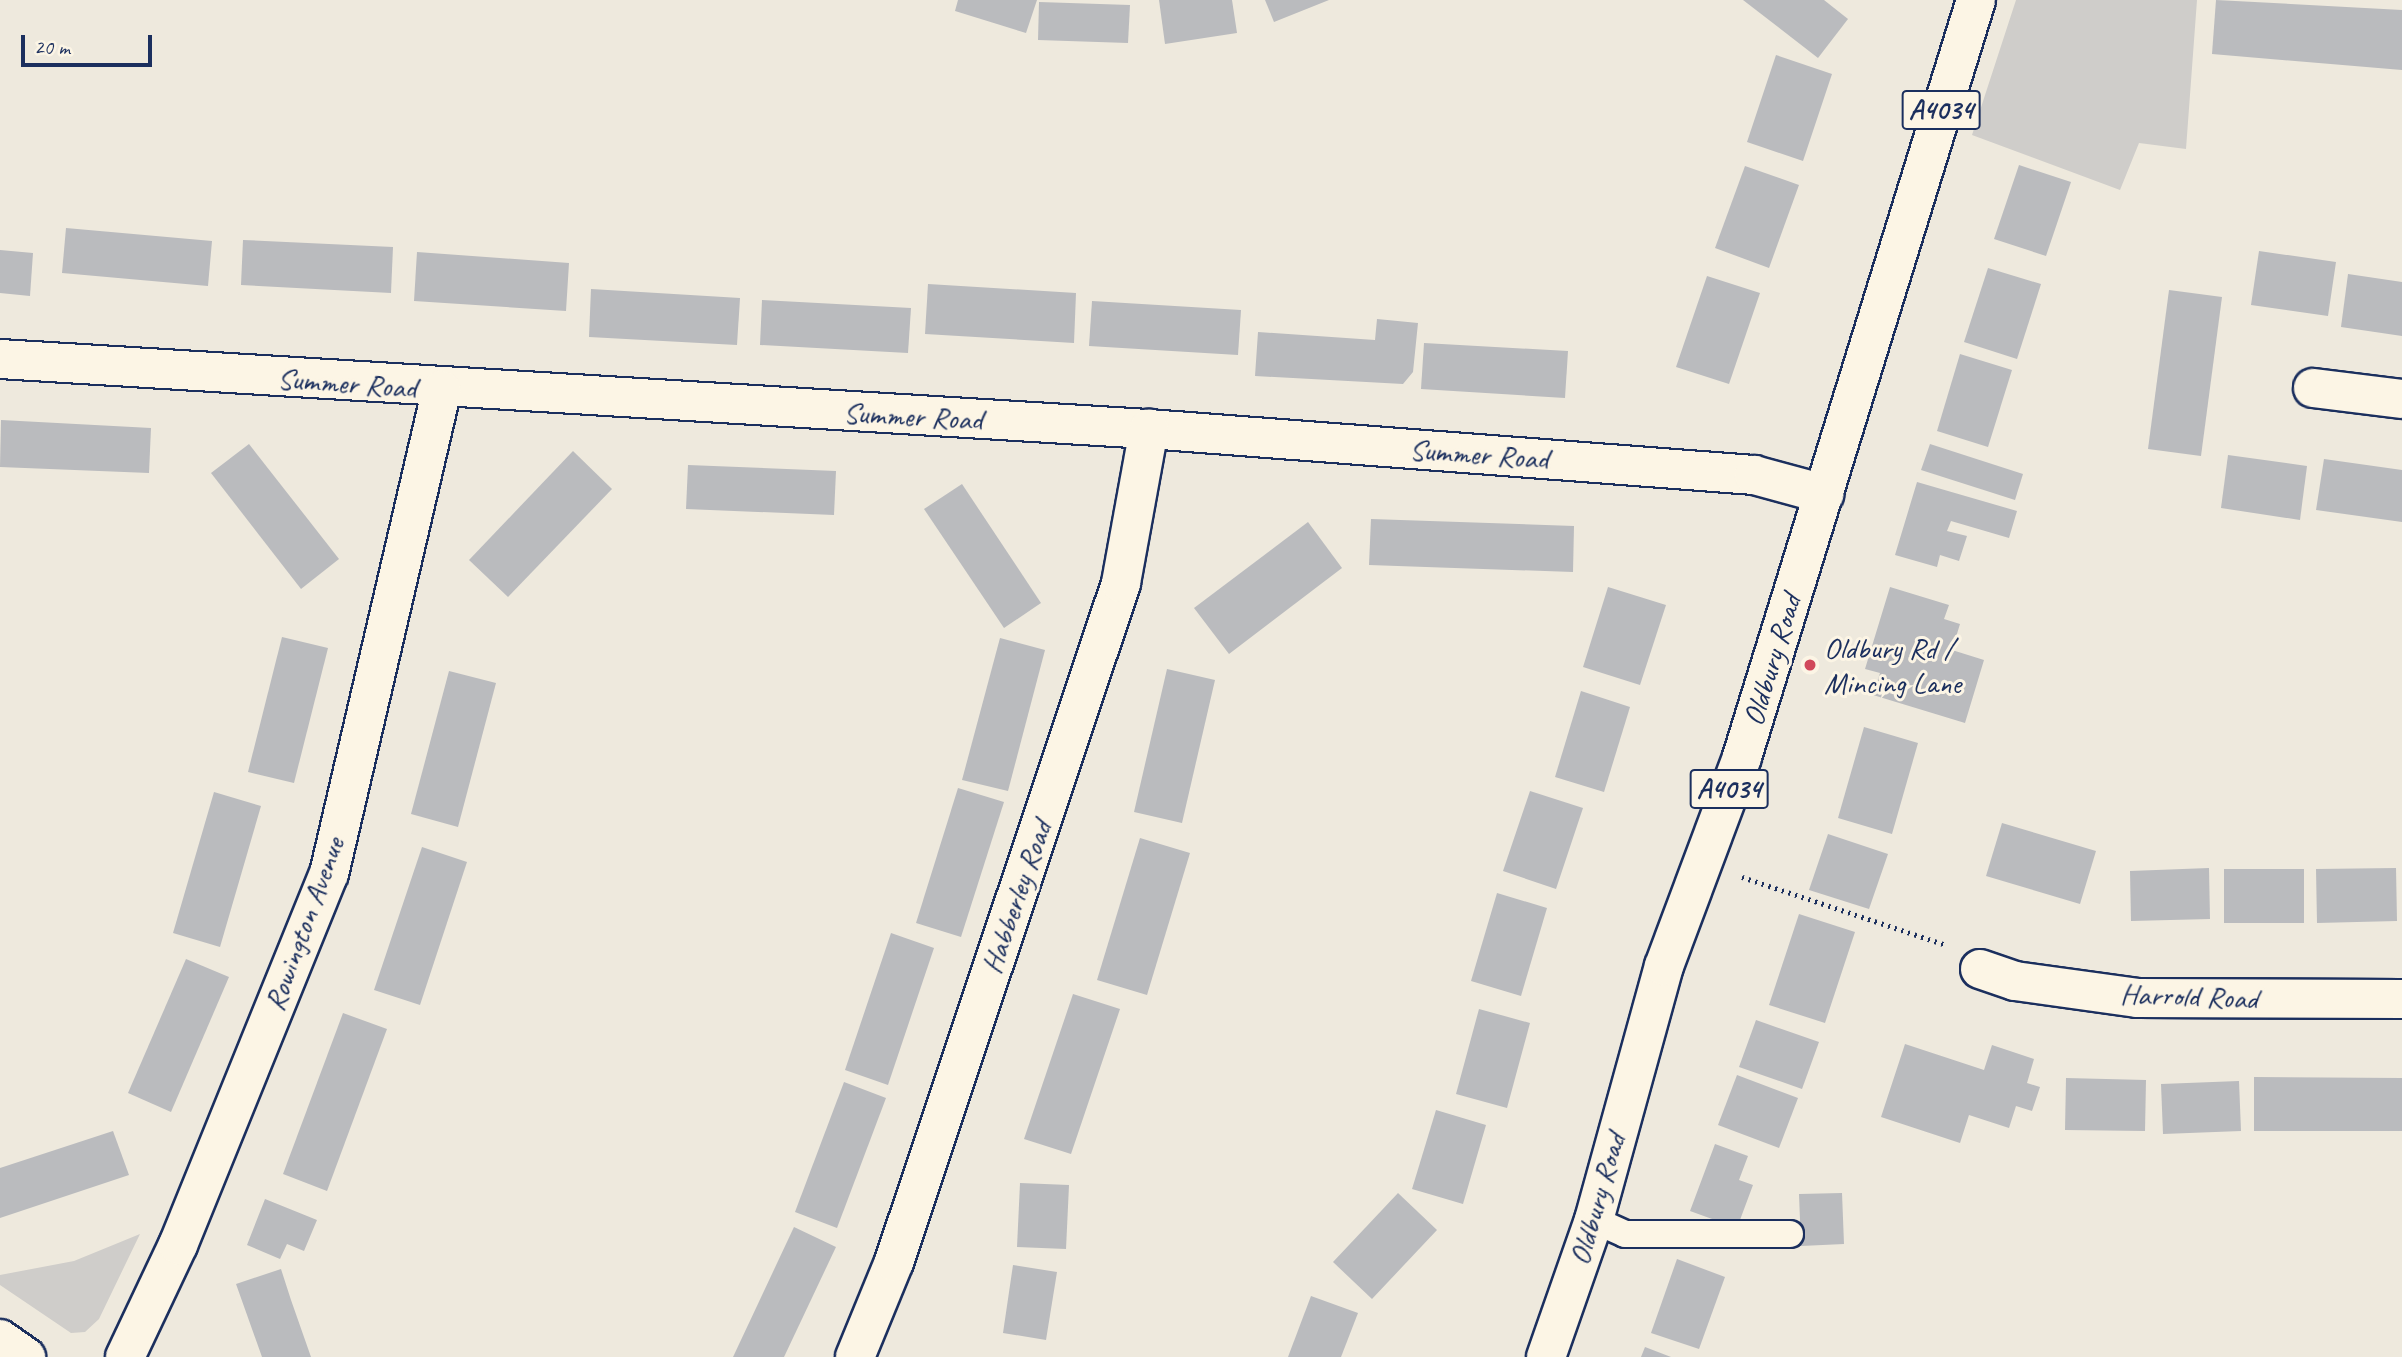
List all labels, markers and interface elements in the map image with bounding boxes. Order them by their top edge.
scale bar [24,21,156,65]
text: 20 m [34,34,70,60]
road number: A4034 [1901,86,1981,134]
street label: Summer Road [277,360,417,406]
street label: Summer Road [843,394,983,438]
street label: Summer Road [1409,431,1549,477]
street label: Oldbury Road [1735,590,1809,730]
place label: Oldbury Rd / Mincing Lane [1824,630,1962,700]
marker: Oldbury Rd / Mincing Lane [1802,657,1818,673]
road number: A4034 [1689,764,1769,814]
street label: Habberley Road [973,816,1059,978]
street label: Rowington Avenue [256,833,352,1015]
street label: Harrold Road [2120,976,2258,1016]
street label: Oldbury Road [1561,1129,1633,1269]

